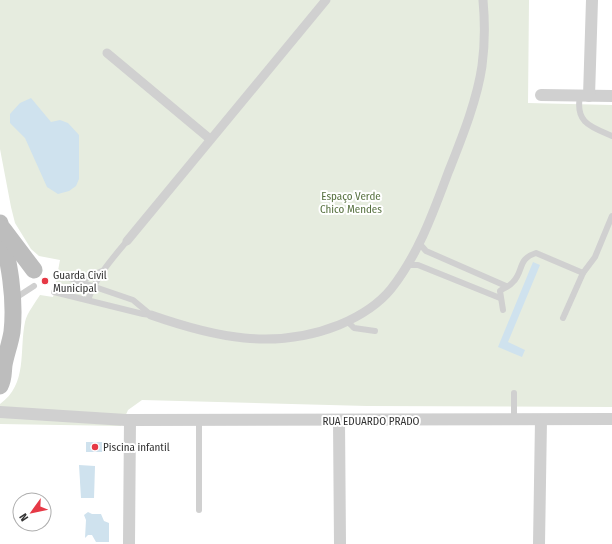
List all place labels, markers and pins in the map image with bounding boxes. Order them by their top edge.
place label: Guarda Civil Municipal [53,269,107,295]
marker: Guarda Civil Municipal [40,276,50,286]
place label: Piscina infantil [103,441,170,454]
marker: Piscina infantil [90,442,100,452]

